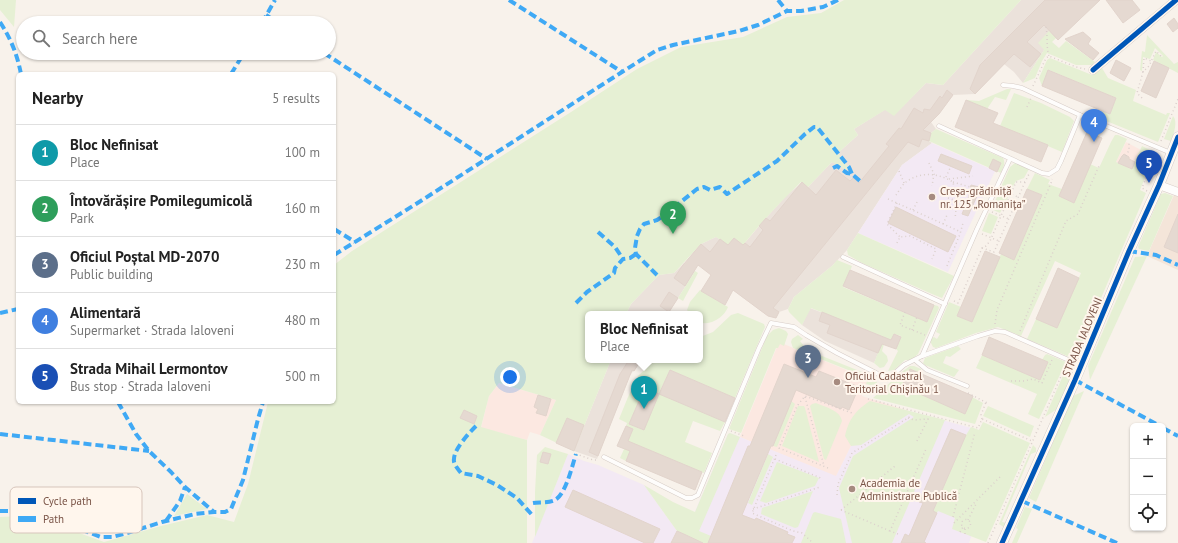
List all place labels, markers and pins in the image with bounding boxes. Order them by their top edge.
pin: 4 [1081,109,1107,142]
pin: 5 [1136,150,1162,183]
place label: Creșa-grădiniță nr. 125 „Romanița” [940,184,1026,211]
marker: Creșa-grădiniță nr. 125 „Romanița” [927,192,937,202]
pin: 2 [660,201,686,234]
pin: 3 [795,345,821,378]
place label: Oficiul Cadastral Teritorial Chișinău 1 [845,369,939,396]
pin: 1 [631,376,657,409]
marker: Oficiul Cadastral Teritorial Chișinău 1 [832,377,842,387]
place label: Academia de Administrare Publică [860,476,957,503]
marker: Academia de Administrare Publică [847,484,857,494]

